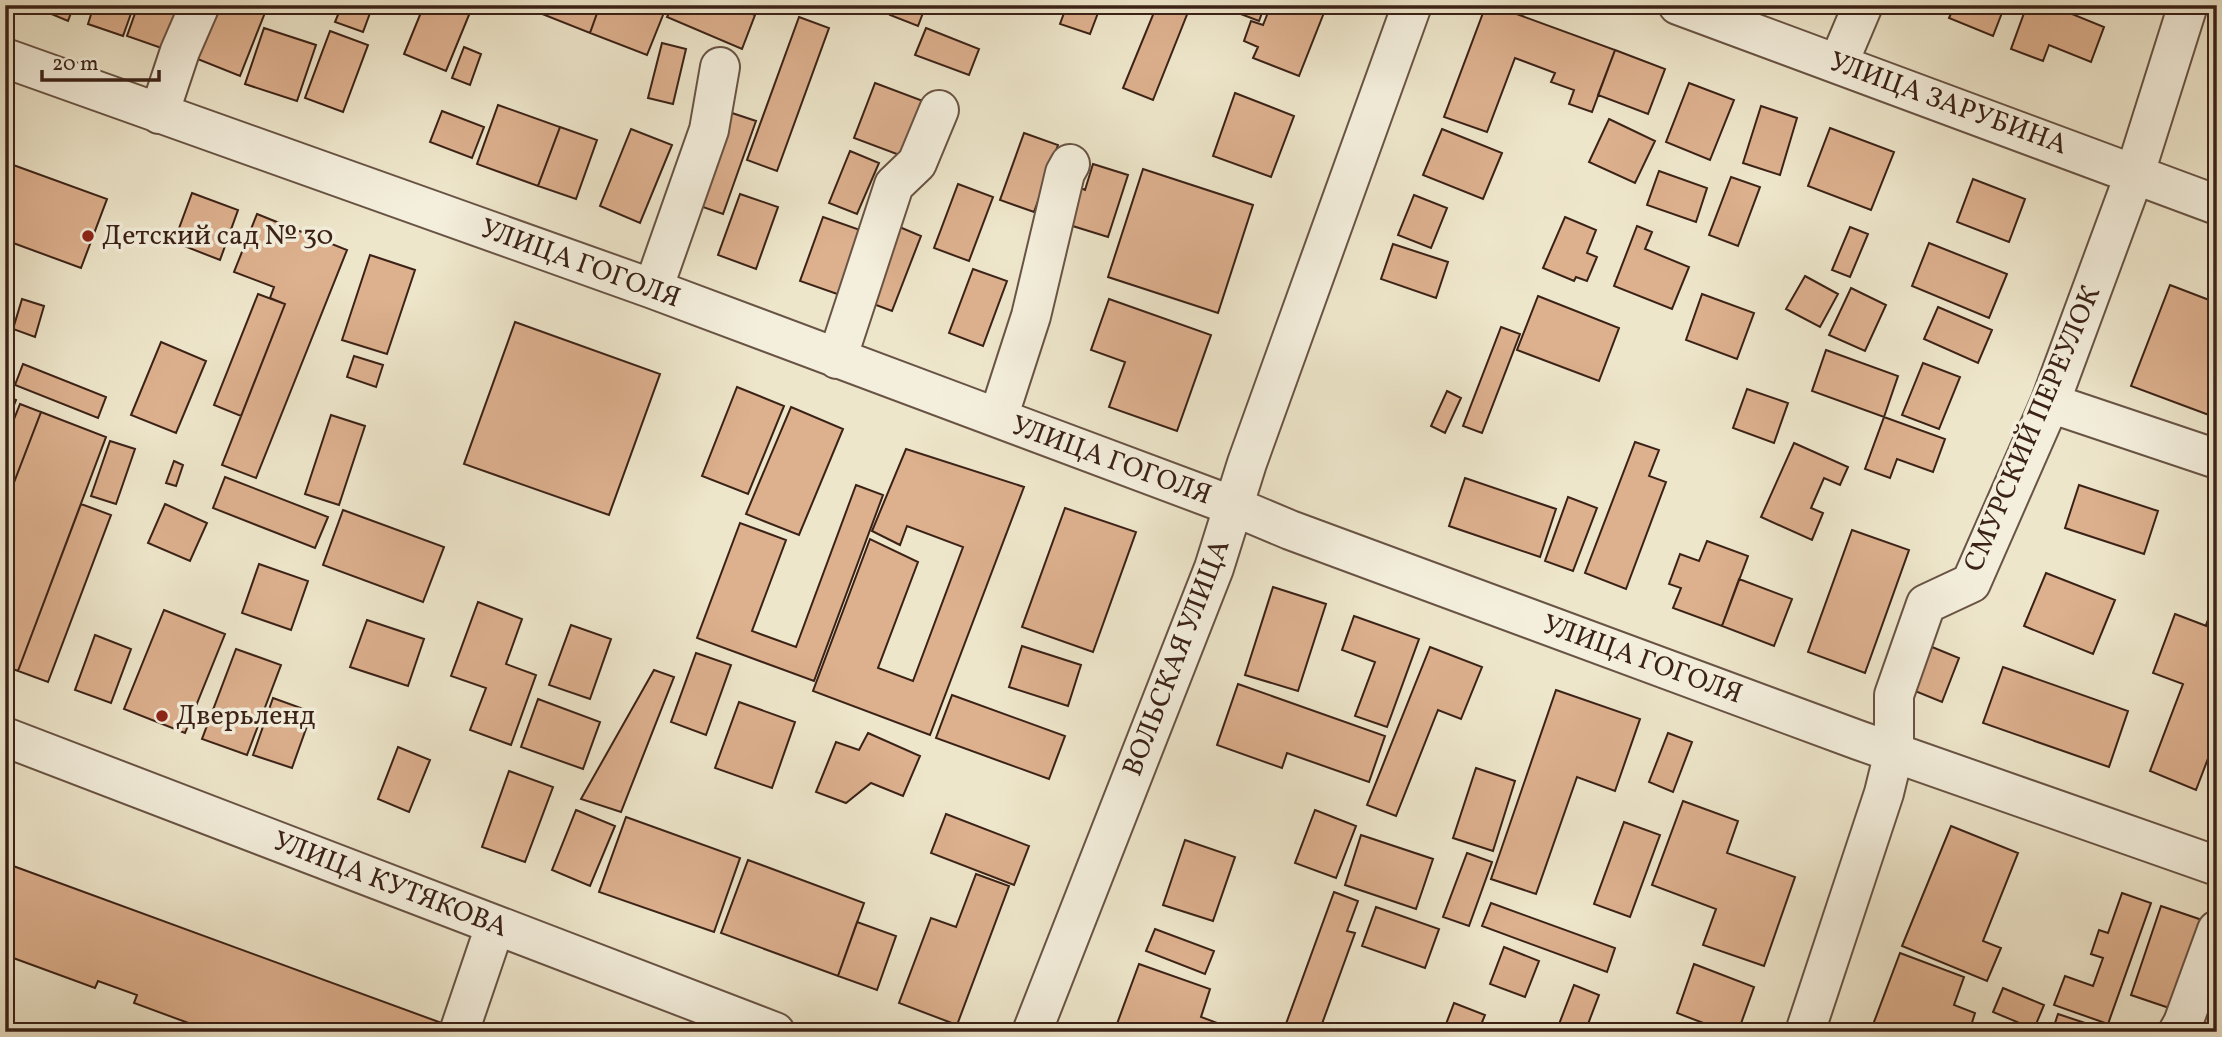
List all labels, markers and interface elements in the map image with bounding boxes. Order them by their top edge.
scale bar [42,38,159,82]
street label: УЛИЦА ЗАРУБИНА [1823,43,2073,165]
text: 20 m [52,50,98,79]
street label: УЛИЦА ГОГОЛЯ [474,210,686,318]
place label: Детский сад № 30 [102,217,333,256]
marker: Детский сад № 30 [80,228,96,244]
street label: СМУРСКИЙ ПЕРЕУЛОК [1955,280,2111,578]
street label: УЛИЦА ГОГОЛЯ [1005,407,1217,515]
street label: ВОЛЬСКАЯ УЛИЦА [1114,534,1240,782]
street label: УЛИЦА ГОГОЛЯ [1536,606,1748,714]
place label: Дверьленд [176,697,316,736]
marker: Дверьленд [154,708,170,724]
street label: УЛИЦА КУТЯКОВА [267,822,513,948]

